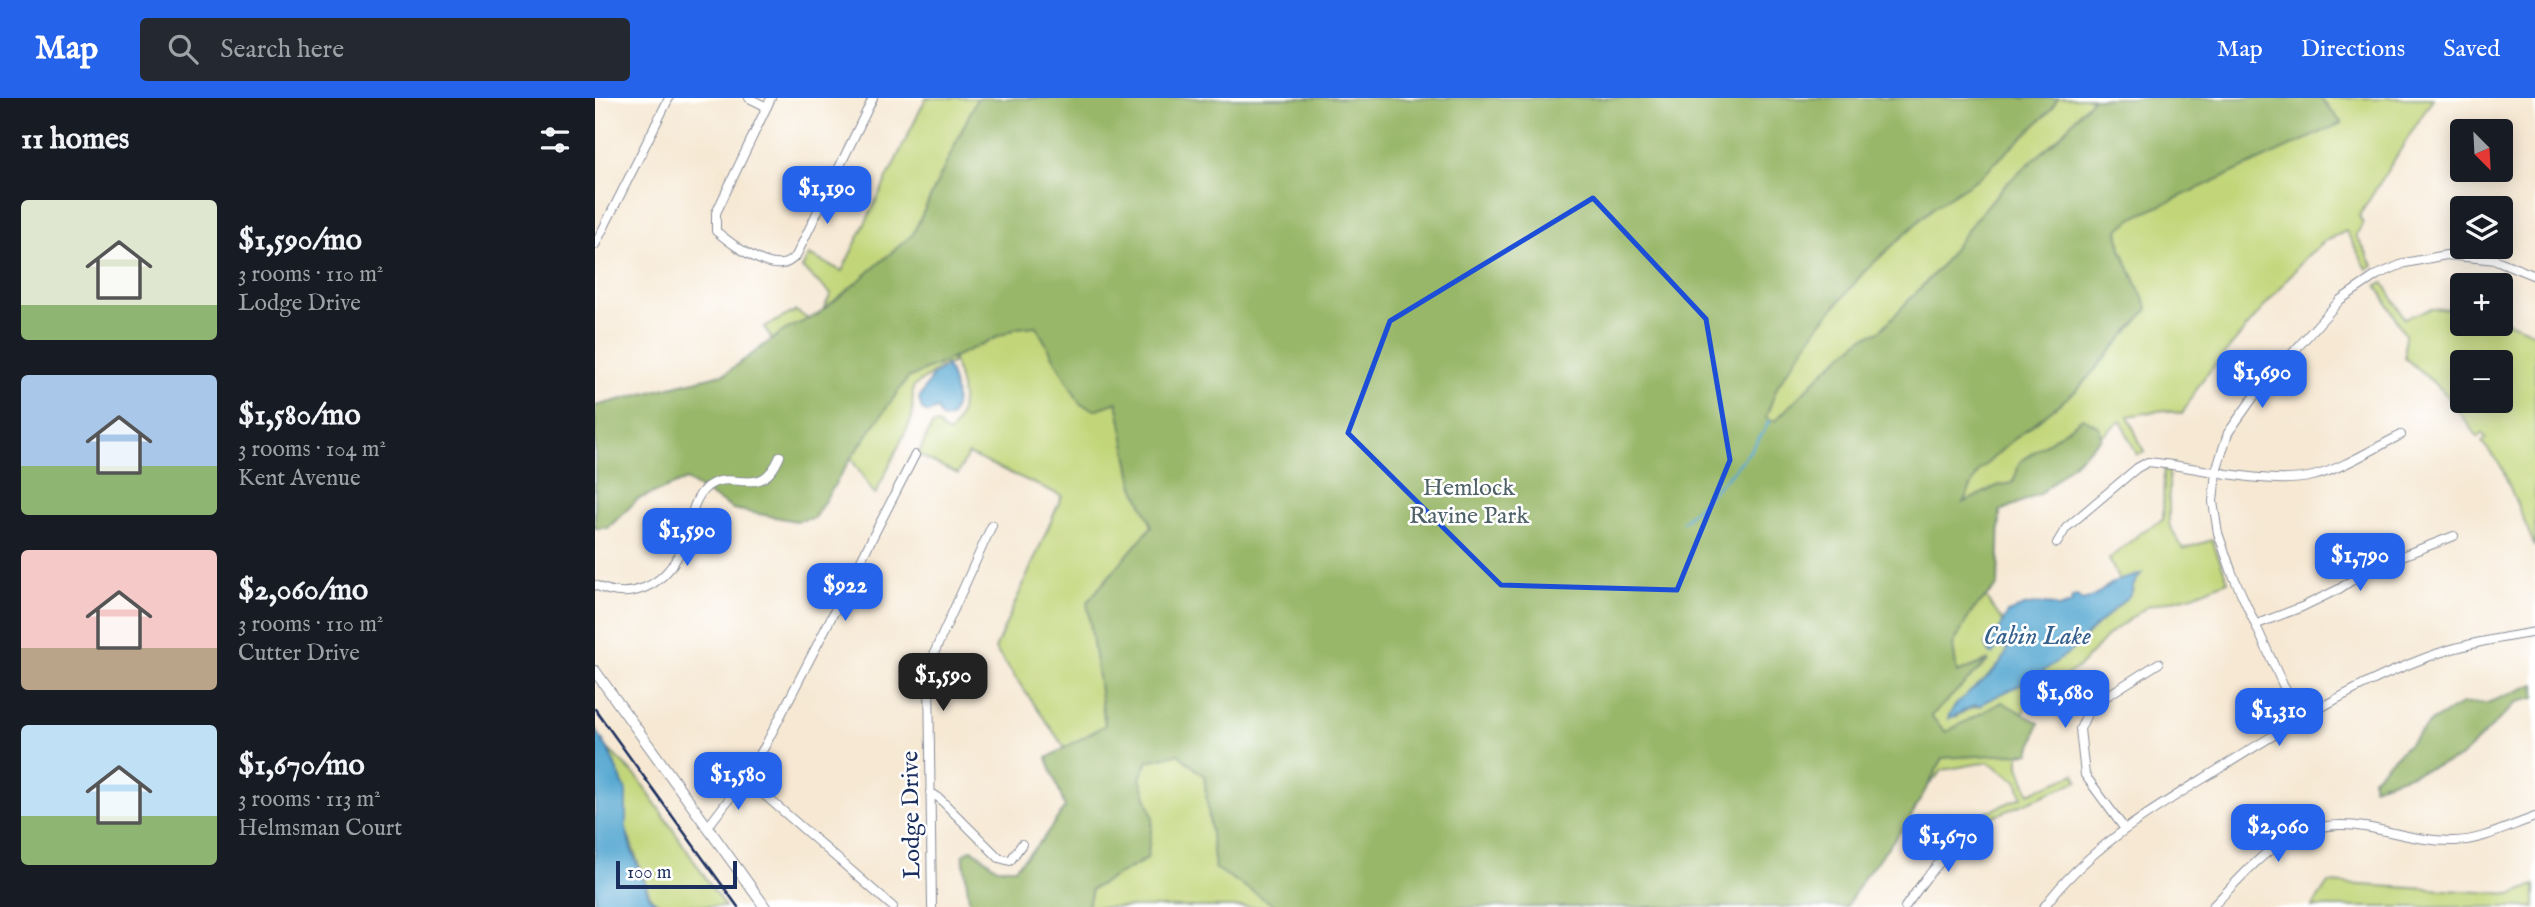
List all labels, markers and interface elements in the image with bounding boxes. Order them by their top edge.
search box [140,18,630,81]
text: Map [35,28,98,70]
icon: search [164,30,202,68]
text: Search here [220,33,344,66]
text: Map [2217,34,2263,65]
text: Directions [2301,34,2405,65]
text: Saved [2443,34,2500,65]
north arrow [2450,119,2513,182]
map controls [2450,119,2513,413]
text: 11 homes [21,121,129,159]
icon: filters [536,121,574,159]
pin: $1,190 [770,166,884,226]
text: $1,190 [798,174,856,203]
button: layers [2450,196,2513,259]
text: $1,590/mo [238,222,362,260]
icon: home [77,228,161,312]
text: 3 rooms · 110 m² [238,260,383,289]
button: + [2450,273,2513,336]
text: Lodge Drive [238,289,361,318]
pin: $1,690 [2205,350,2319,410]
button: − [2450,350,2513,413]
text: $1,690 [2233,358,2291,387]
text: $1,580/mo [238,397,361,435]
icon: home [77,403,161,487]
text: 3 rooms · 104 m² [238,435,386,464]
text: Kent Avenue [238,464,361,493]
park label: Hemlock Ravine Park [1409,473,1529,532]
pin: $1,590 [630,508,744,568]
text: $1,590 [658,516,716,545]
pin: $1,790 [2303,533,2417,593]
text: $1,790 [2331,541,2389,570]
pin: $922 [804,564,886,623]
text: $922 [823,571,867,600]
text: $2,060/mo [238,572,368,610]
icon: home [77,578,161,662]
text: 3 rooms · 110 m² [238,610,383,639]
water label: Cabin Lake [1983,620,2091,653]
text: Cutter Drive [238,639,360,668]
pin: $1,590 [886,654,1000,713]
text: $1,590 [914,661,972,690]
pin: $1,680 [2008,670,2122,730]
text: $1,680 [2036,678,2094,707]
pin: $1,310 [2222,688,2336,748]
text: $1,310 [2251,696,2307,725]
text: $1,670/mo [238,747,365,785]
street label: Lodge Drive [895,751,929,879]
pin: $1,580 [681,752,795,812]
icon: home [77,753,161,837]
text: $1,580 [710,760,766,789]
text: 3 rooms · 113 m² [238,785,381,814]
pin: $2,060 [2221,804,2335,864]
text: $2,060 [2247,812,2309,841]
text: Helmsman Court [238,814,402,843]
pin: $1,670 [1891,814,2005,874]
text: $1,670 [1918,822,1978,851]
scale bar [616,858,737,890]
text: 100 m [627,861,671,885]

